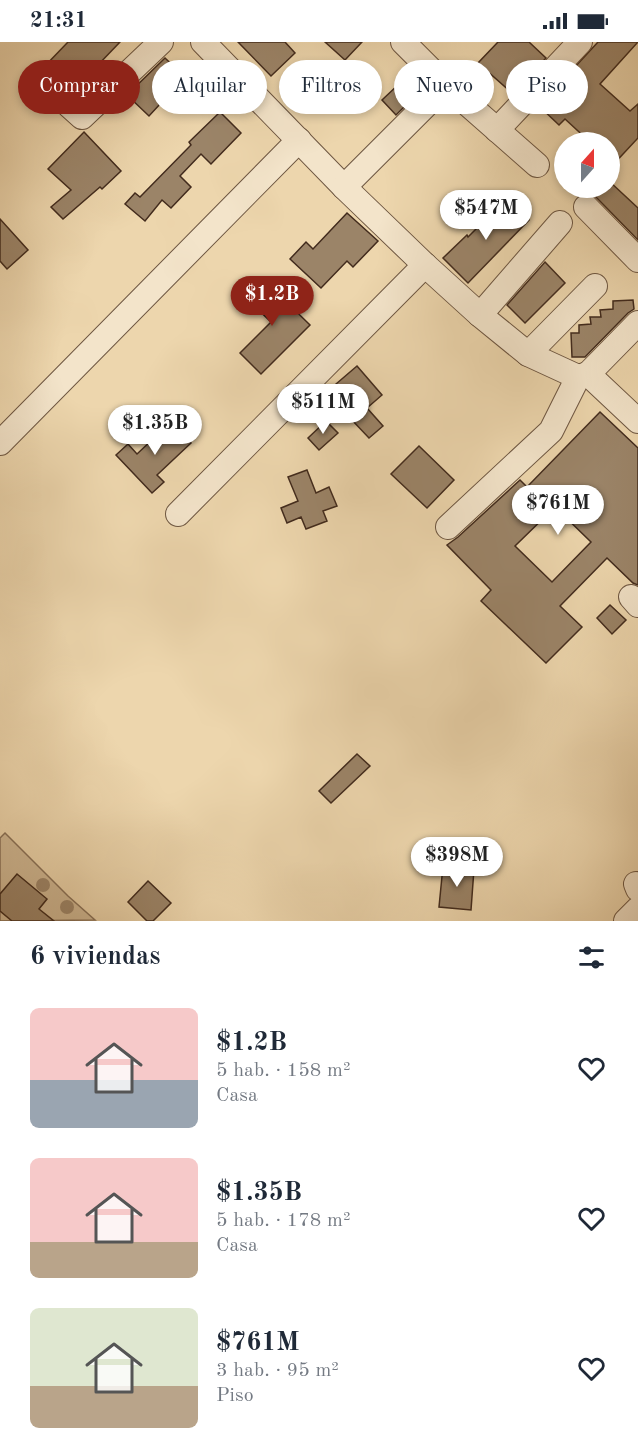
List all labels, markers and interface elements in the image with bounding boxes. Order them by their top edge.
text: 21:31 [30,10,87,32]
chip: Comprar [18,60,140,114]
chip: Alquilar [152,60,267,114]
chip: Filtros [279,60,382,114]
chip: Nuevo [394,60,494,114]
chip: Piso [506,60,588,114]
north arrow [554,132,620,198]
map controls [554,132,620,198]
pin: $547M [444,190,528,241]
text: $547M [454,199,518,219]
pin: $1.2B [230,276,314,327]
text: $1.2B [245,285,299,305]
pin: $511M [281,384,365,435]
text: $511M [291,393,355,413]
pin: $1.35B [106,405,204,456]
text: $1.35B [122,414,188,434]
pin: $761M [516,485,600,536]
text: $761M [526,494,590,514]
pin: $398M [415,837,499,888]
text: $398M [425,846,489,866]
icon: filters [575,941,608,974]
text: 6 viviendas [30,944,160,970]
text: $1.2B [216,1030,287,1056]
icon: home [78,1032,150,1104]
icon: heart [575,1052,608,1085]
text: 5 hab. · 158 m² [216,1061,350,1081]
text: Casa [216,1086,258,1106]
text: $1.35B [216,1180,302,1206]
icon: home [78,1182,150,1254]
icon: heart [575,1202,608,1235]
text: 5 hab. · 178 m² [216,1211,350,1231]
text: Casa [216,1236,258,1256]
text: $761M [216,1330,299,1356]
icon: home [78,1332,150,1404]
icon: heart [575,1352,608,1385]
text: 3 hab. · 95 m² [216,1361,339,1381]
text: Piso [216,1386,254,1406]

